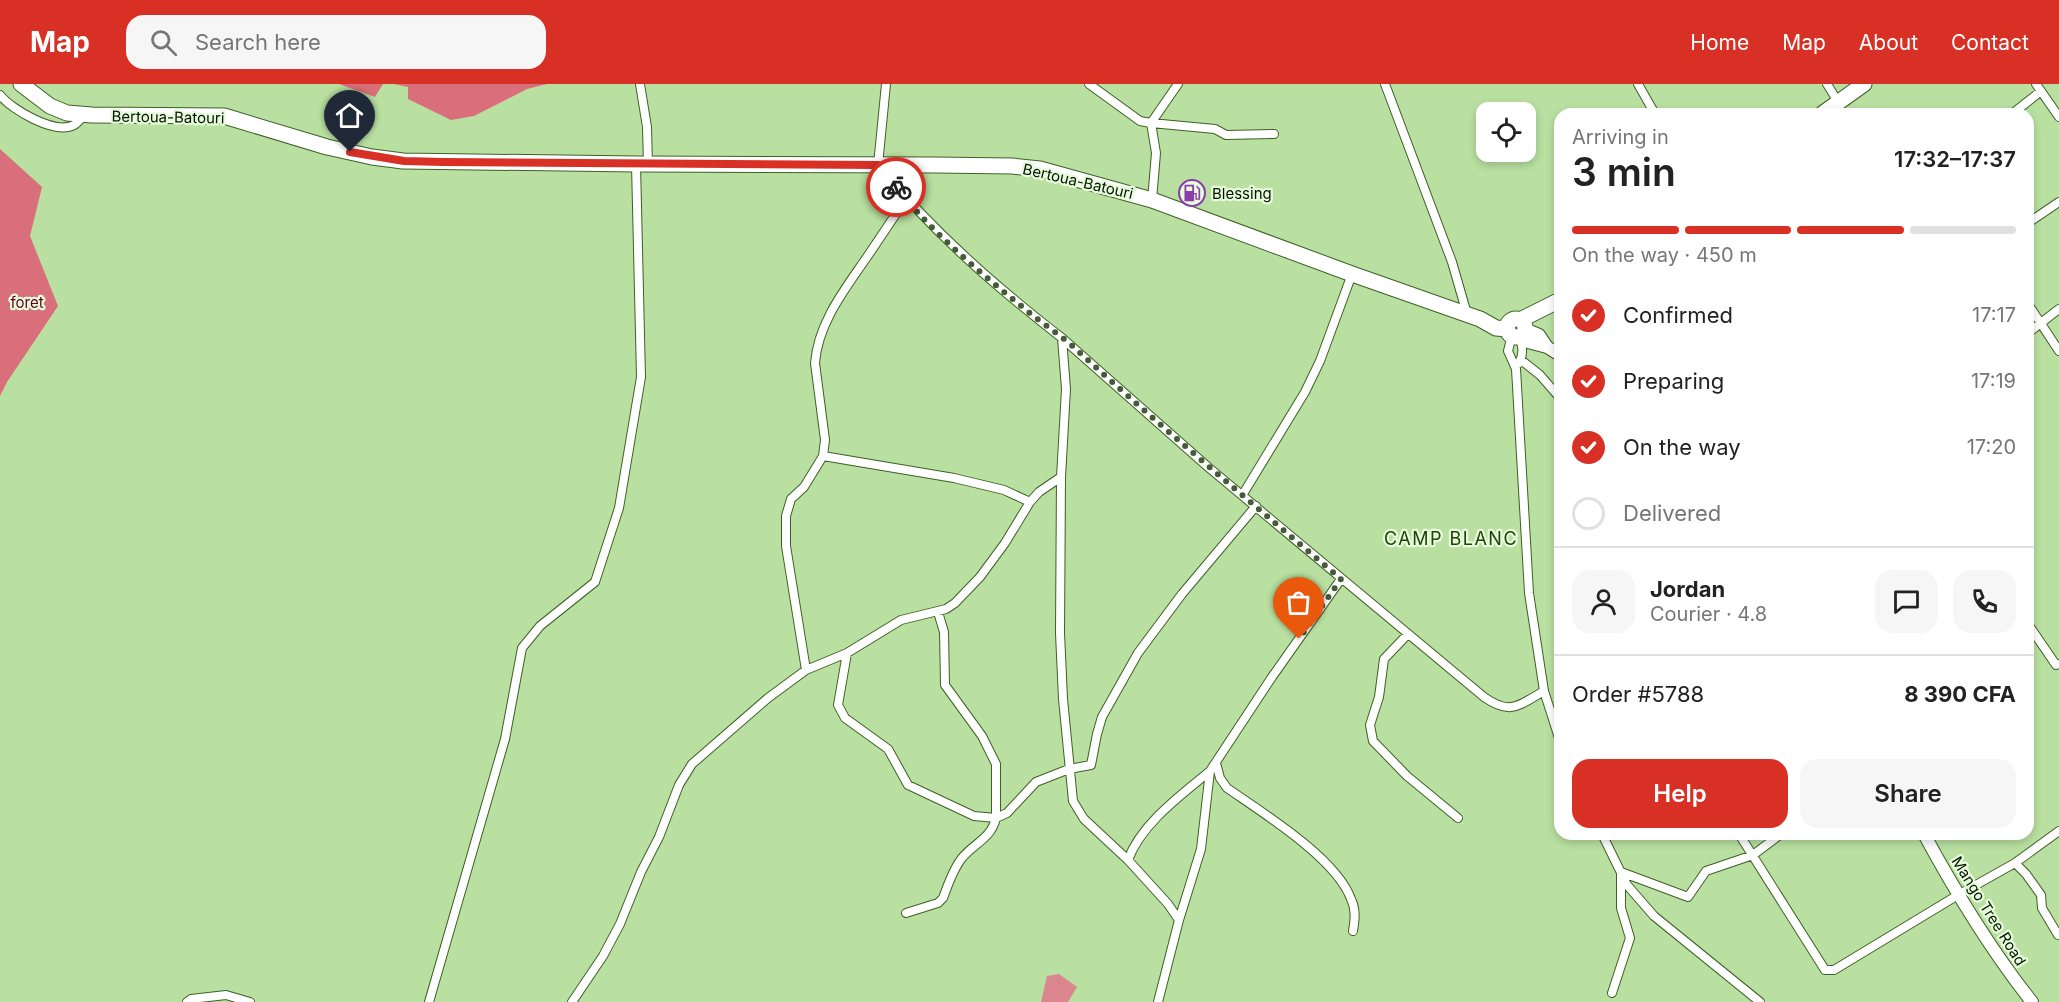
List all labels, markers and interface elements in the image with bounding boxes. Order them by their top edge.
search box [126,15,546,69]
text: Map [30,25,90,59]
icon: search [147,26,180,59]
text: Search here [195,29,321,55]
text: Home [1690,30,1749,55]
text: Map [1782,30,1826,55]
text: About [1859,30,1918,55]
text: Contact [1951,30,2029,55]
pin [324,90,375,152]
icon: home [333,99,366,132]
map controls [1476,102,1536,162]
button: locate [1476,102,1536,162]
street label: Bertoua-Batouri [111,107,225,127]
text: Arriving in [1572,125,1669,149]
text: 17:32–17:37 [1894,146,2016,172]
text: 3 min [1572,148,1676,195]
courier [866,157,926,217]
street label: Bertoua-Batouri [1021,159,1135,203]
icon: bike [880,171,913,204]
fuel station icon: Blessing [1177,178,1207,208]
place label: Blessing [1212,184,1272,203]
text: On the way · 450 m [1572,243,1757,267]
park label: foret [10,293,44,312]
icon: check [1572,299,1605,332]
text: Confirmed [1623,302,1733,328]
text: 17:17 [1972,303,2016,327]
icon: check [1572,365,1605,398]
text: Preparing [1623,368,1724,394]
text: 17:19 [1971,369,2016,393]
icon: check [1572,431,1605,464]
text: On the way [1623,434,1741,460]
text: 17:20 [1967,435,2016,459]
text: Delivered [1623,500,1721,526]
district label: CAMP BLANC [1384,528,1518,549]
button: person [1572,570,1635,633]
button: chat [1875,570,1938,633]
button: phone [1953,570,2016,633]
text: Jordan [1650,576,1725,602]
pin [1273,577,1324,639]
icon: bag [1282,586,1315,619]
text: Courier · 4.8 [1650,602,1767,626]
text: Order #5788 [1572,681,1704,707]
text: 8 390 CFA [1904,681,2016,707]
button: Help [1572,759,1788,828]
button: Share [1800,759,2016,828]
street label: Mango Tree Road [1948,853,2030,969]

